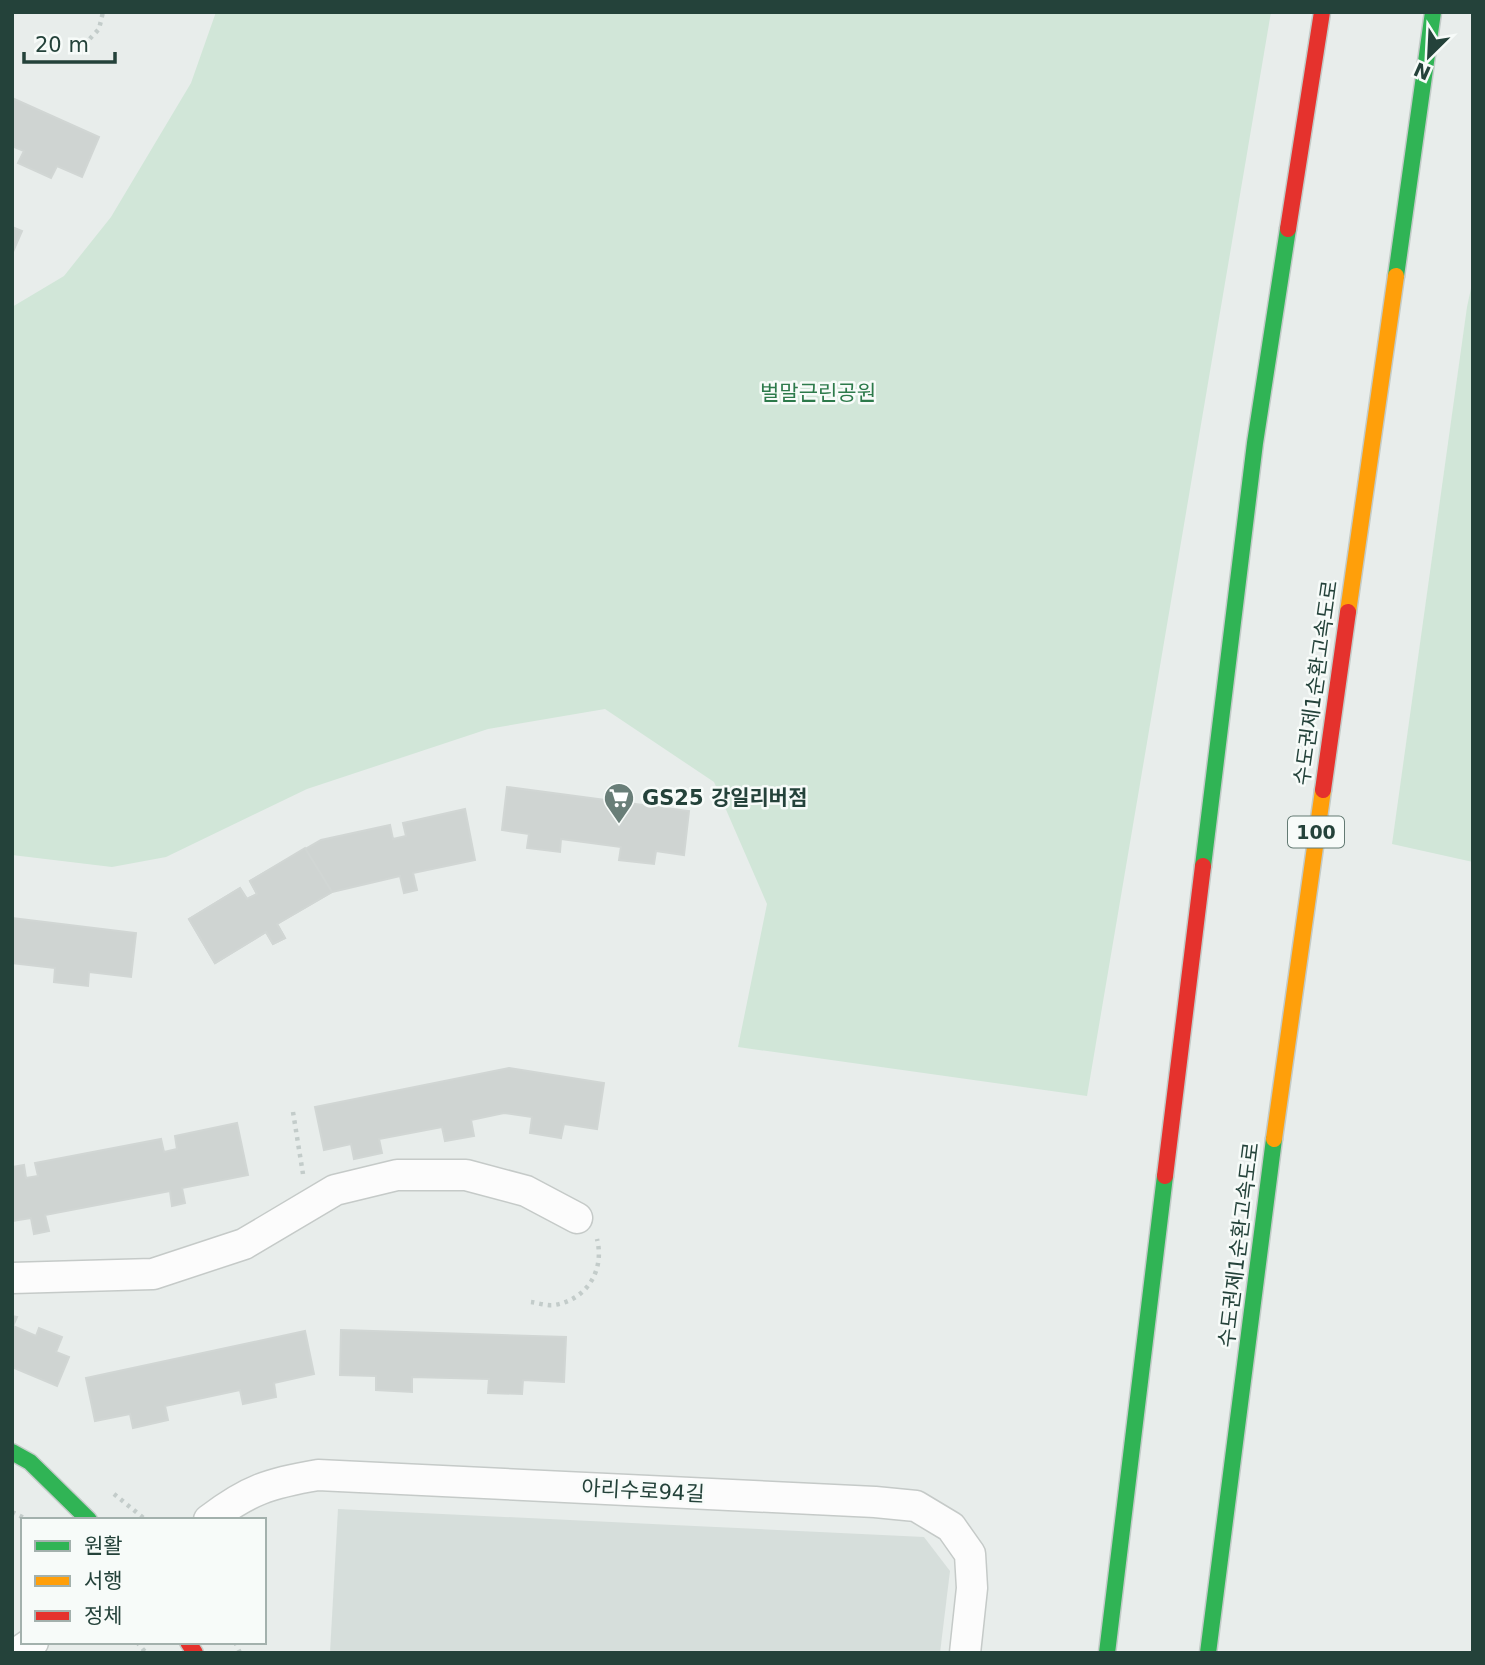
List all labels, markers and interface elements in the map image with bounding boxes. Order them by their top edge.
scale bar [24,21,116,65]
north arrow [1394,21,1464,91]
text: 20 m [35,33,89,57]
text: N [1410,58,1434,85]
park label: 벌말근린공원 [760,381,876,405]
street label: 수도권제1순환고속도로 [1290,579,1342,787]
supermarket icon: GS25 강일리버점 [602,781,636,825]
place label: GS25 강일리버점 [642,786,808,810]
road number: 100 [1288,817,1344,848]
street label: 수도권제1순환고속도로 [1215,1141,1263,1349]
street label: 아리수로94길 [581,1476,705,1506]
legend [21,1518,266,1644]
text: 원활 [84,1534,123,1558]
text: 서행 [84,1569,123,1593]
text: 정체 [84,1604,123,1628]

